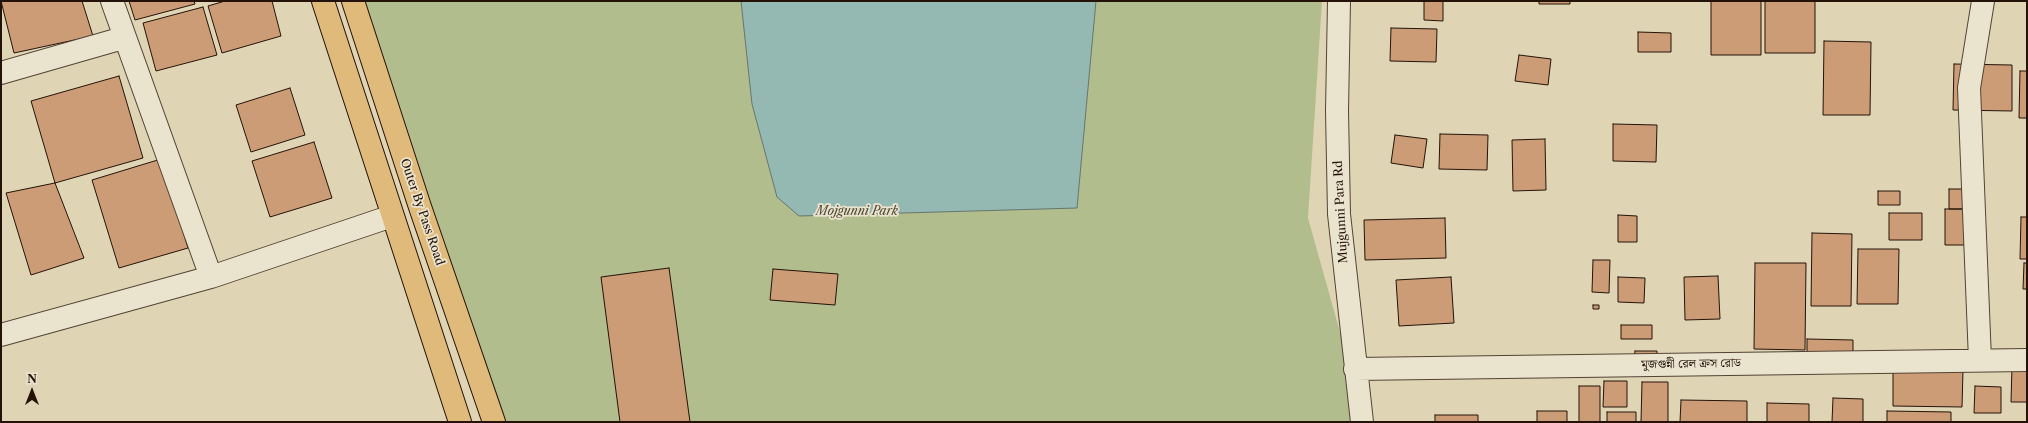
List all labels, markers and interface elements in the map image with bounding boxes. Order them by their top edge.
street label: Outer By Pass Road [397,157,447,267]
street label: Mujgunni Para Rd [1331,160,1351,264]
park label: Mojgunni Park [816,205,898,219]
street label: মুজগুন্নী রেল ক্রস রোড [1641,356,1741,372]
north arrow [12,371,52,411]
text: N [27,372,37,386]

